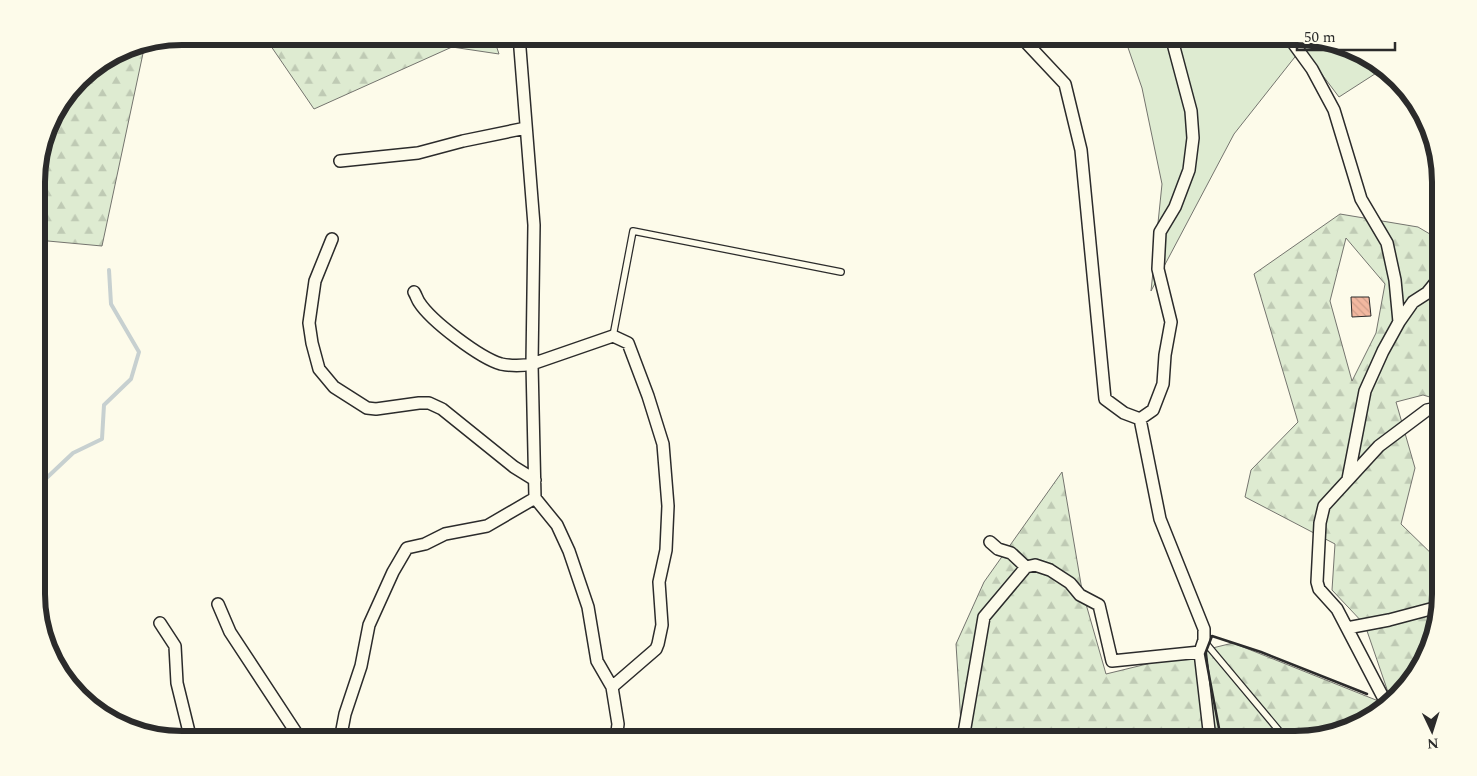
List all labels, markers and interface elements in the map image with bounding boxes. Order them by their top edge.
scale bar [1297,20,1394,52]
text: 50 m [1304,26,1336,49]
north arrow [1407,706,1457,756]
text: N [1426,733,1439,754]

